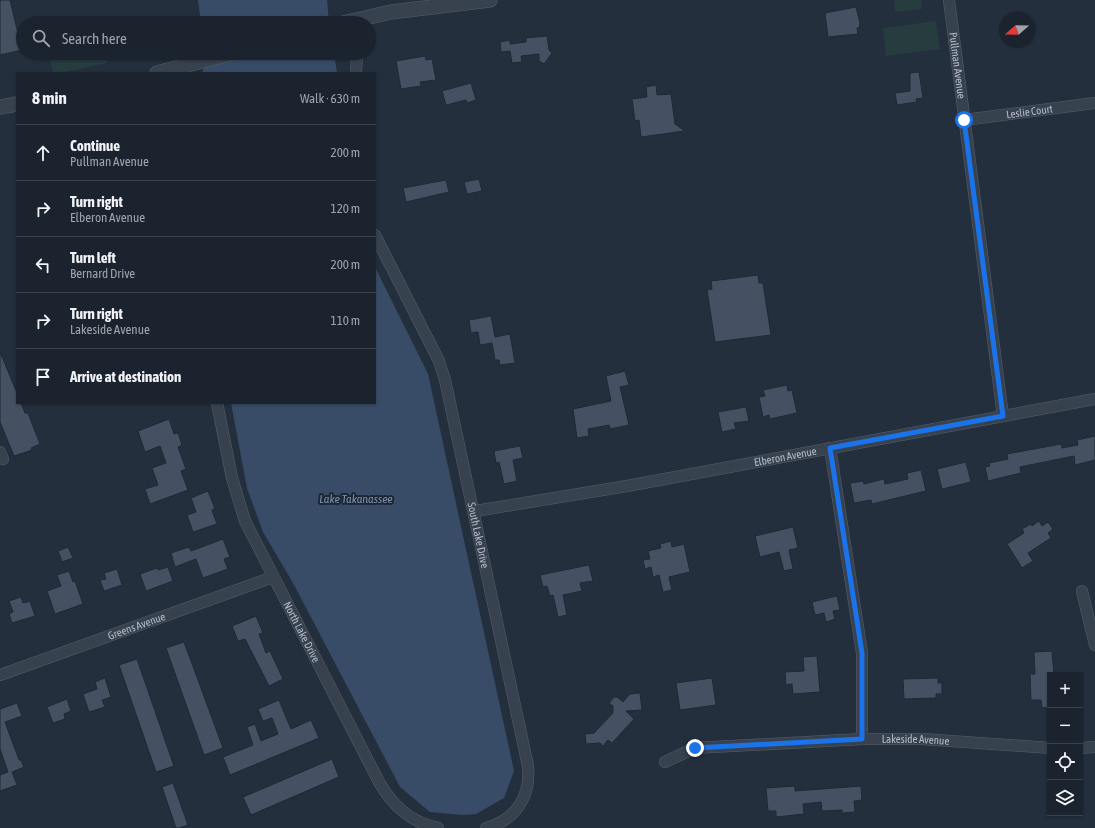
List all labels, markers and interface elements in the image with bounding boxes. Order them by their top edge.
north arrow [999,12,1035,48]
search box [16,16,376,60]
icon: search [30,27,52,49]
text: Search here [62,30,127,47]
street label: Pullman Avenue [947,31,968,99]
text: 8 min [32,88,67,108]
text: Walk · 630 m [300,91,360,106]
street label: Leslie Court [1005,103,1053,120]
route start [955,111,973,129]
text: Continue [70,137,120,154]
icon: ahead [32,142,54,164]
text: 200 m [331,145,360,160]
text: Pullman Avenue [70,154,149,169]
text: Turn right [70,193,123,210]
icon: right [32,198,54,220]
text: 120 m [331,201,360,216]
text: Elberon Avenue [70,210,145,225]
text: Turn left [70,249,116,266]
icon: left [32,254,54,276]
text: 200 m [331,257,360,272]
text: Bernard Drive [70,266,135,281]
text: Turn right [70,305,123,322]
icon: right [32,310,54,332]
text: 110 m [331,313,360,328]
text: Lakeside Avenue [70,322,150,337]
icon: arrive [32,366,54,388]
text: Arrive at destination [70,368,181,385]
street label: Elberon Avenue [753,445,818,468]
water label: Lake Takanassee [319,492,393,506]
street label: South Lake Drive [465,501,491,569]
street label: North Lake Drive [281,599,322,664]
street label: Greens Avenue [106,610,167,642]
map controls [1047,672,1083,816]
button: + [1047,672,1083,708]
button: − [1047,708,1083,744]
street label: Lakeside Avenue [882,733,950,747]
route end [686,739,704,757]
button: locate [1047,744,1083,780]
button: layers [1047,780,1083,816]

